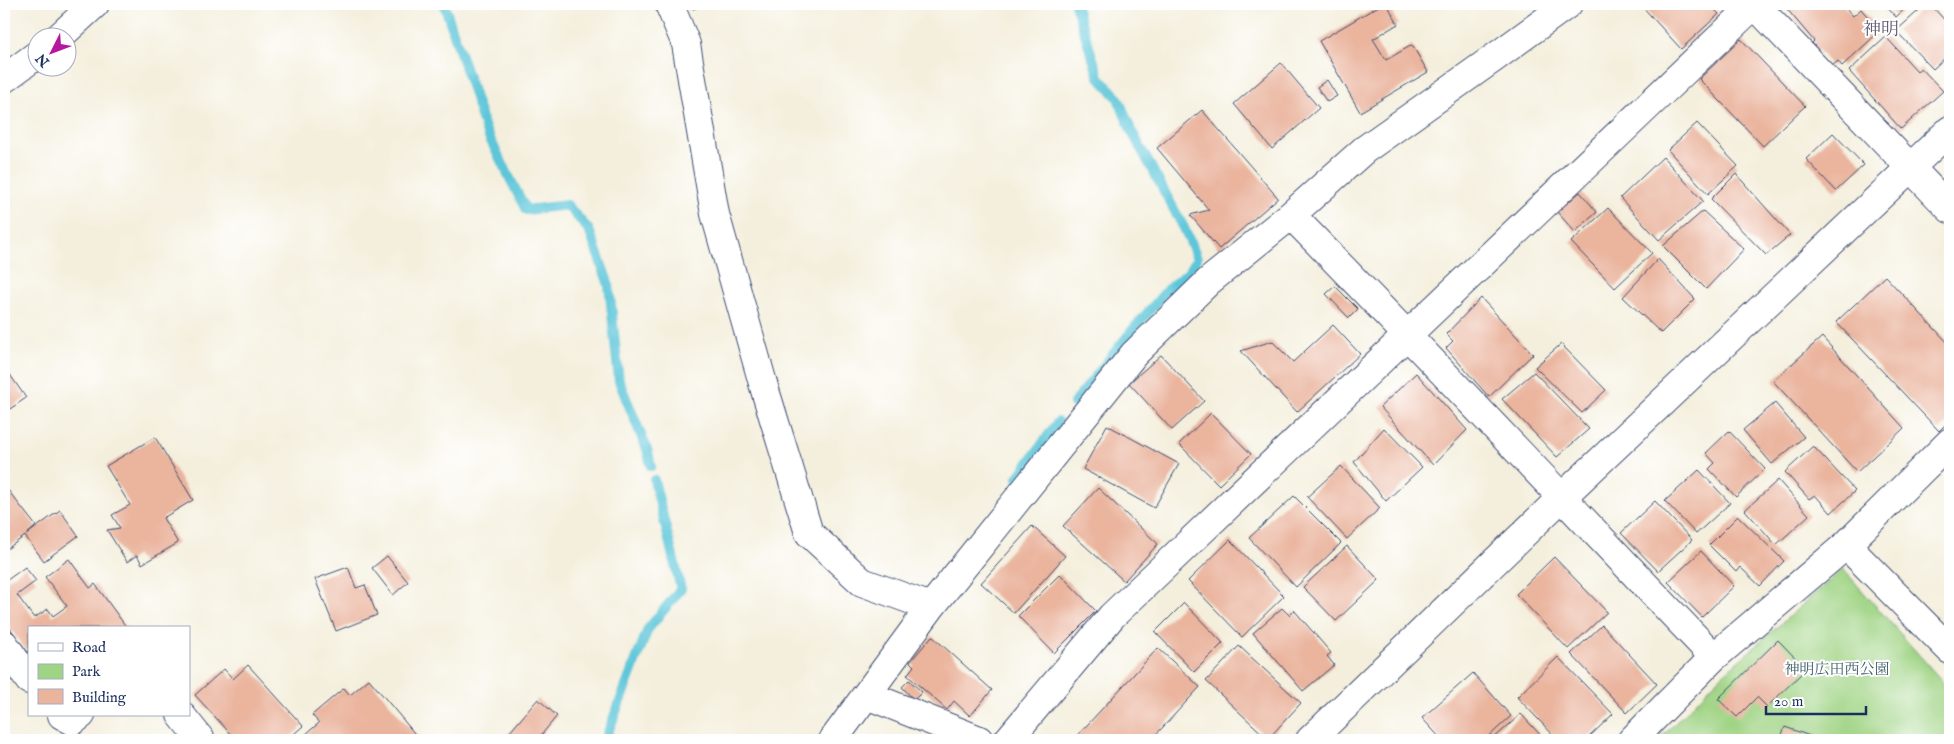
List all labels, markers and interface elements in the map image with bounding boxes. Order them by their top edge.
district label: 神明 [1863,19,1899,42]
north arrow [28,28,78,78]
text: N [32,50,54,71]
legend [28,626,190,716]
text: Road [72,638,107,657]
park label: 神明広田西公園 [1784,660,1890,679]
text: Park [72,662,102,681]
scale bar [1766,684,1866,716]
text: Building [72,688,127,707]
text: 20 m [1774,692,1804,711]

